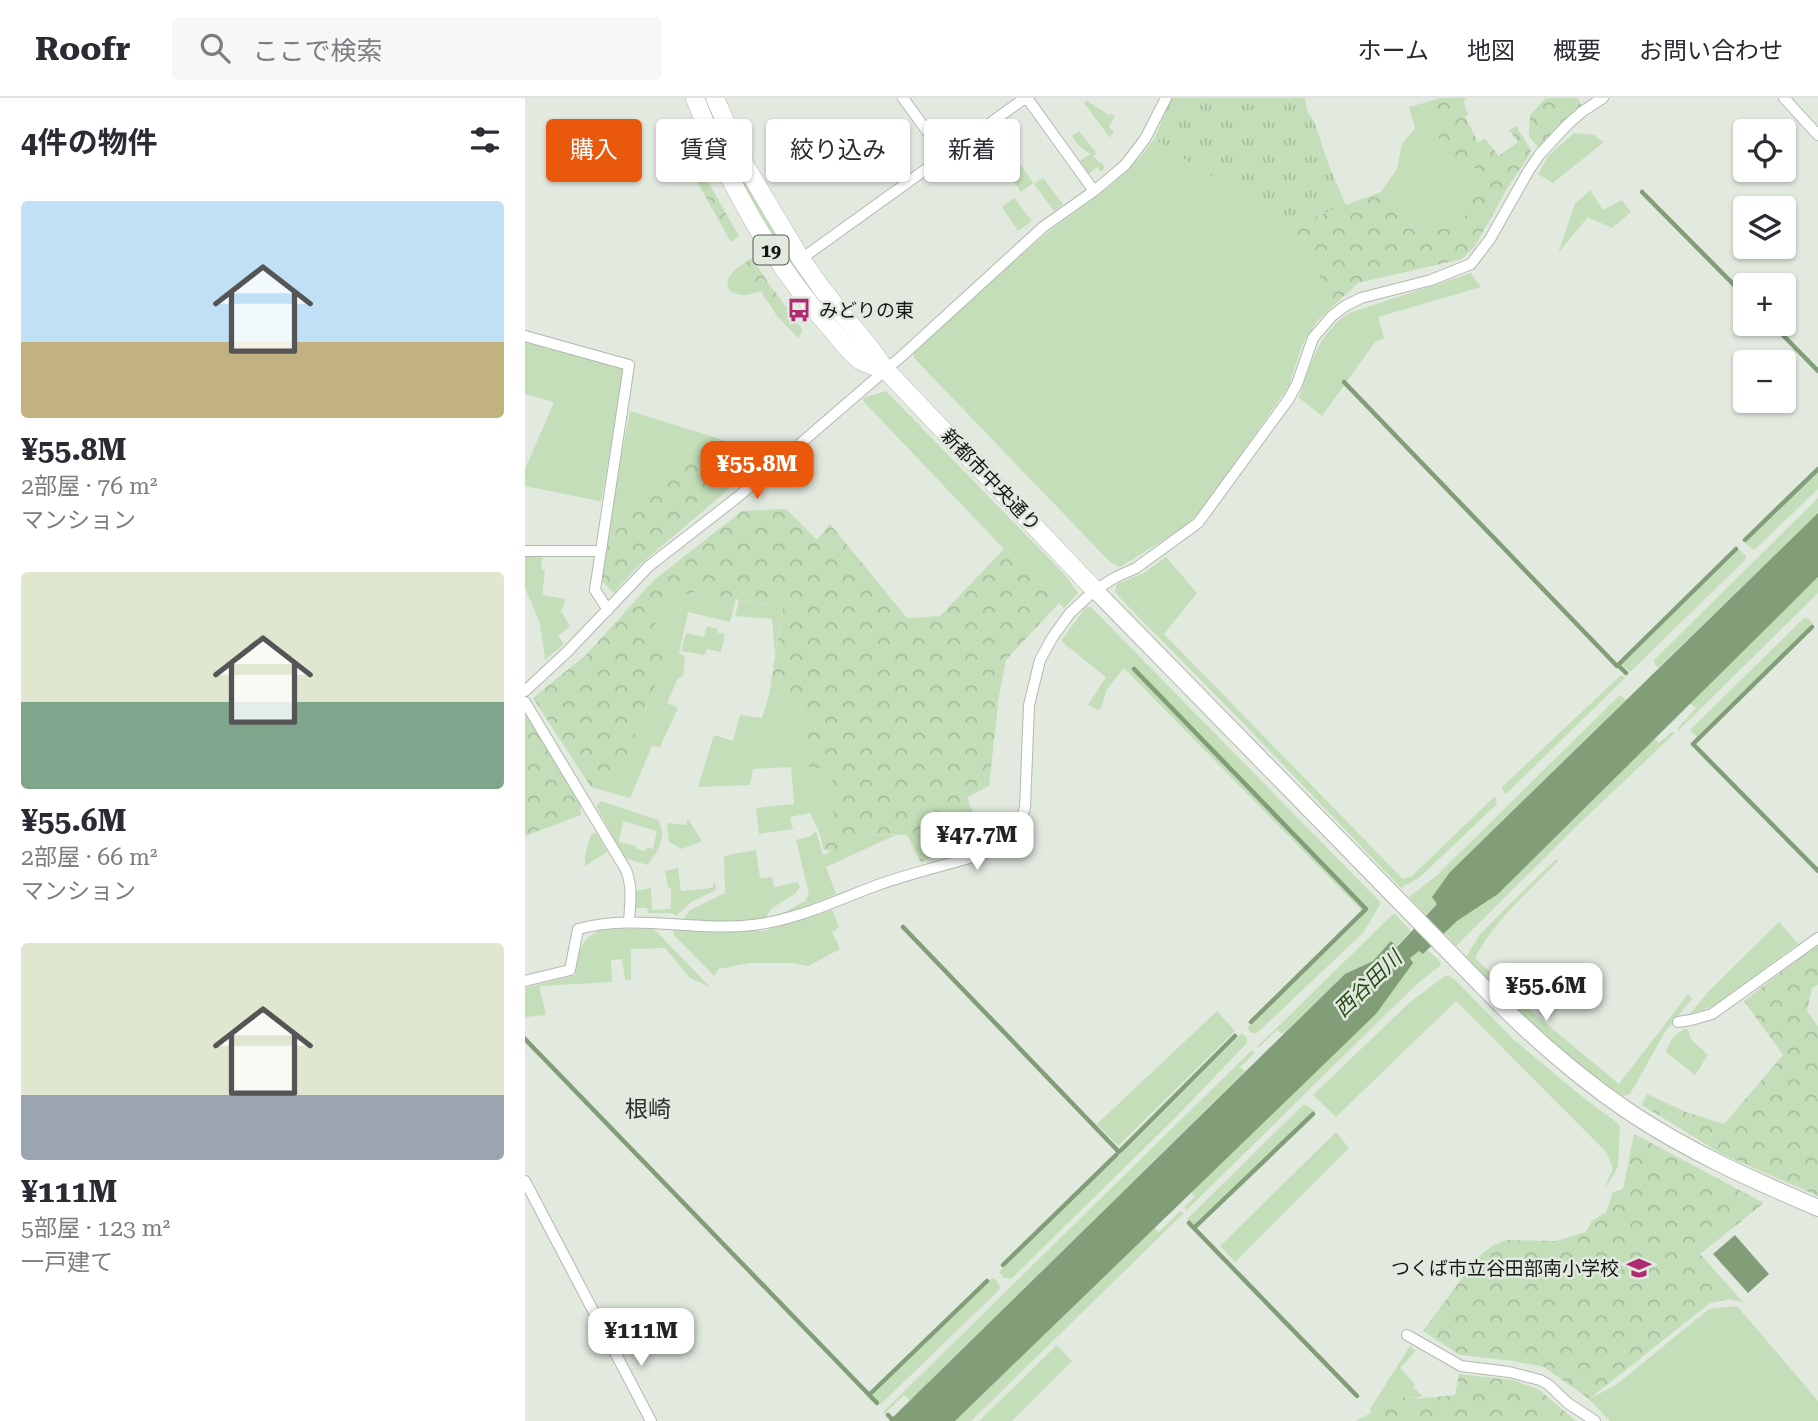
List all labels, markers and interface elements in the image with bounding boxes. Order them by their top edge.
search box [172,17,662,80]
text: Roofr [35,29,130,68]
icon: search [196,29,234,67]
text: ここで検索 [252,36,382,66]
text: ホーム [1358,37,1429,65]
text: 地図 [1467,37,1515,65]
text: 概要 [1553,37,1601,65]
text: お問い合わせ [1639,37,1783,65]
chip: 購入 [546,119,642,182]
chip: 賃貸 [656,119,752,182]
chip: 絞り込み [766,119,910,182]
chip: 新着 [924,119,1020,182]
map controls [1733,119,1796,413]
button: locate [1733,119,1796,182]
icon: filters [466,121,504,159]
text: 4件の物件 [21,125,158,160]
button: layers [1733,196,1796,259]
road number: 19 [754,236,789,265]
icon: home [200,246,326,372]
button: + [1733,273,1796,336]
bus stop icon: みどりの東 [785,296,813,324]
place label: みどりの東 [819,299,914,322]
button: − [1733,350,1796,413]
street label: 新都市中央通り [937,424,1045,536]
text: ¥55.8M [21,432,127,467]
pin: ¥55.8M [700,442,814,501]
text: ¥55.8M [717,450,797,477]
text: 2部屋 · 76 m² [21,473,157,500]
text: マンション [21,507,136,534]
icon: home [200,617,326,743]
text: ¥55.6M [21,803,127,838]
pin: ¥47.7M [920,812,1034,872]
text: ¥47.7M [937,821,1017,848]
text: 2部屋 · 66 m² [21,844,157,871]
text: マンション [21,878,136,905]
water label: 西谷田川 [1329,945,1408,1022]
pin: ¥55.6M [1489,964,1603,1023]
text: ¥55.6M [1506,972,1586,999]
icon: home [200,988,326,1114]
district label: 根崎 [625,1096,671,1123]
text: ¥111M [21,1174,117,1209]
text: 5部屋 · 123 m² [21,1215,170,1242]
text: 一戸建て [21,1249,113,1276]
school or university icon: つくば市立谷田部南小学校 [1625,1254,1653,1282]
place label: つくば市立谷田部南小学校 [1391,1257,1619,1280]
pin: ¥111M [592,1308,690,1368]
text: ¥111M [604,1317,678,1344]

